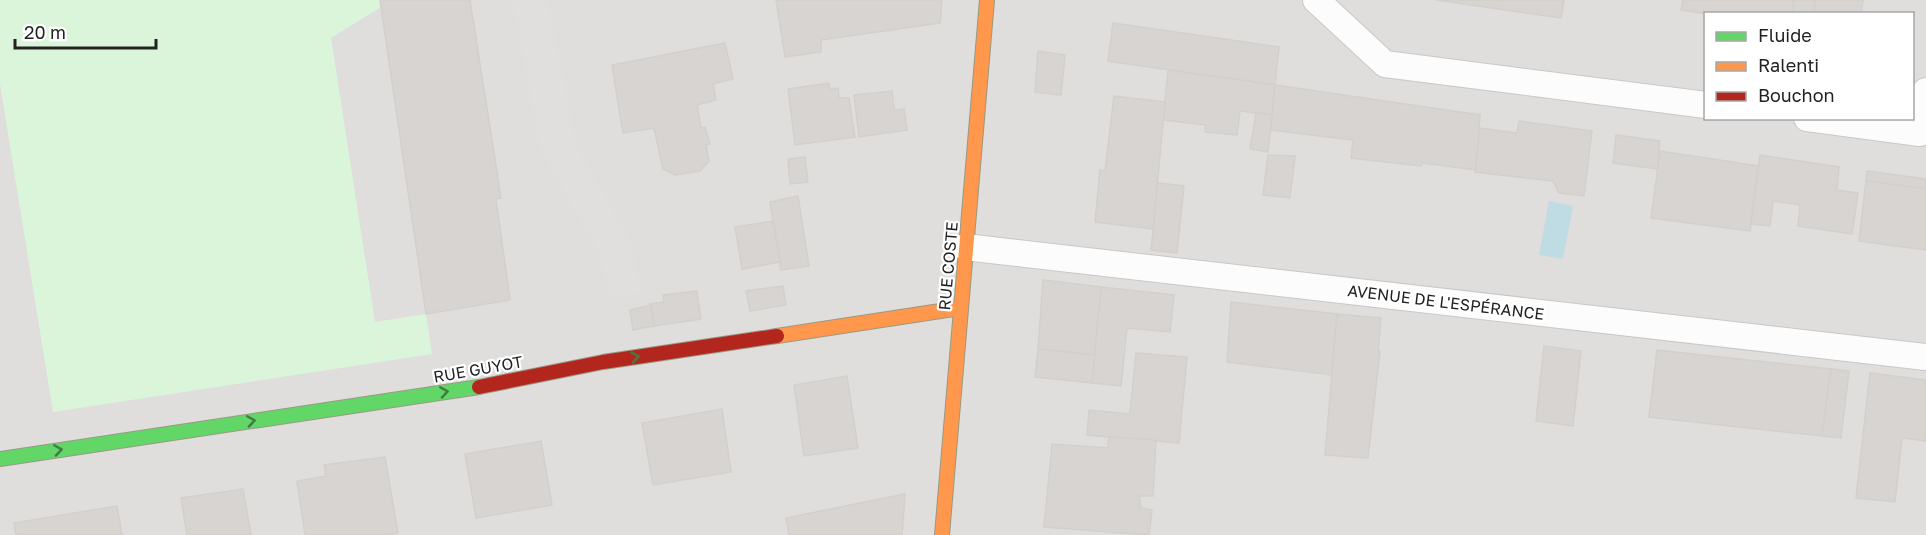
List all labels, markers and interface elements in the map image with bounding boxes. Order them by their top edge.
scale bar [15,12,156,50]
legend [1704,12,1914,120]
text: 20 m [24,21,66,43]
text: Fluide [1758,24,1812,46]
text: Ralenti [1758,54,1819,76]
text: Bouchon [1758,84,1835,106]
street label: RUE COSTE [934,221,962,311]
street label: AVENUE DE L'ESPÉRANCE [1347,280,1545,324]
street label: RUE GUYOT [432,351,524,387]
one-way arrow [631,352,640,364]
one-way arrow [439,387,448,399]
one-way arrow [246,416,255,428]
one-way arrow [53,445,62,457]

